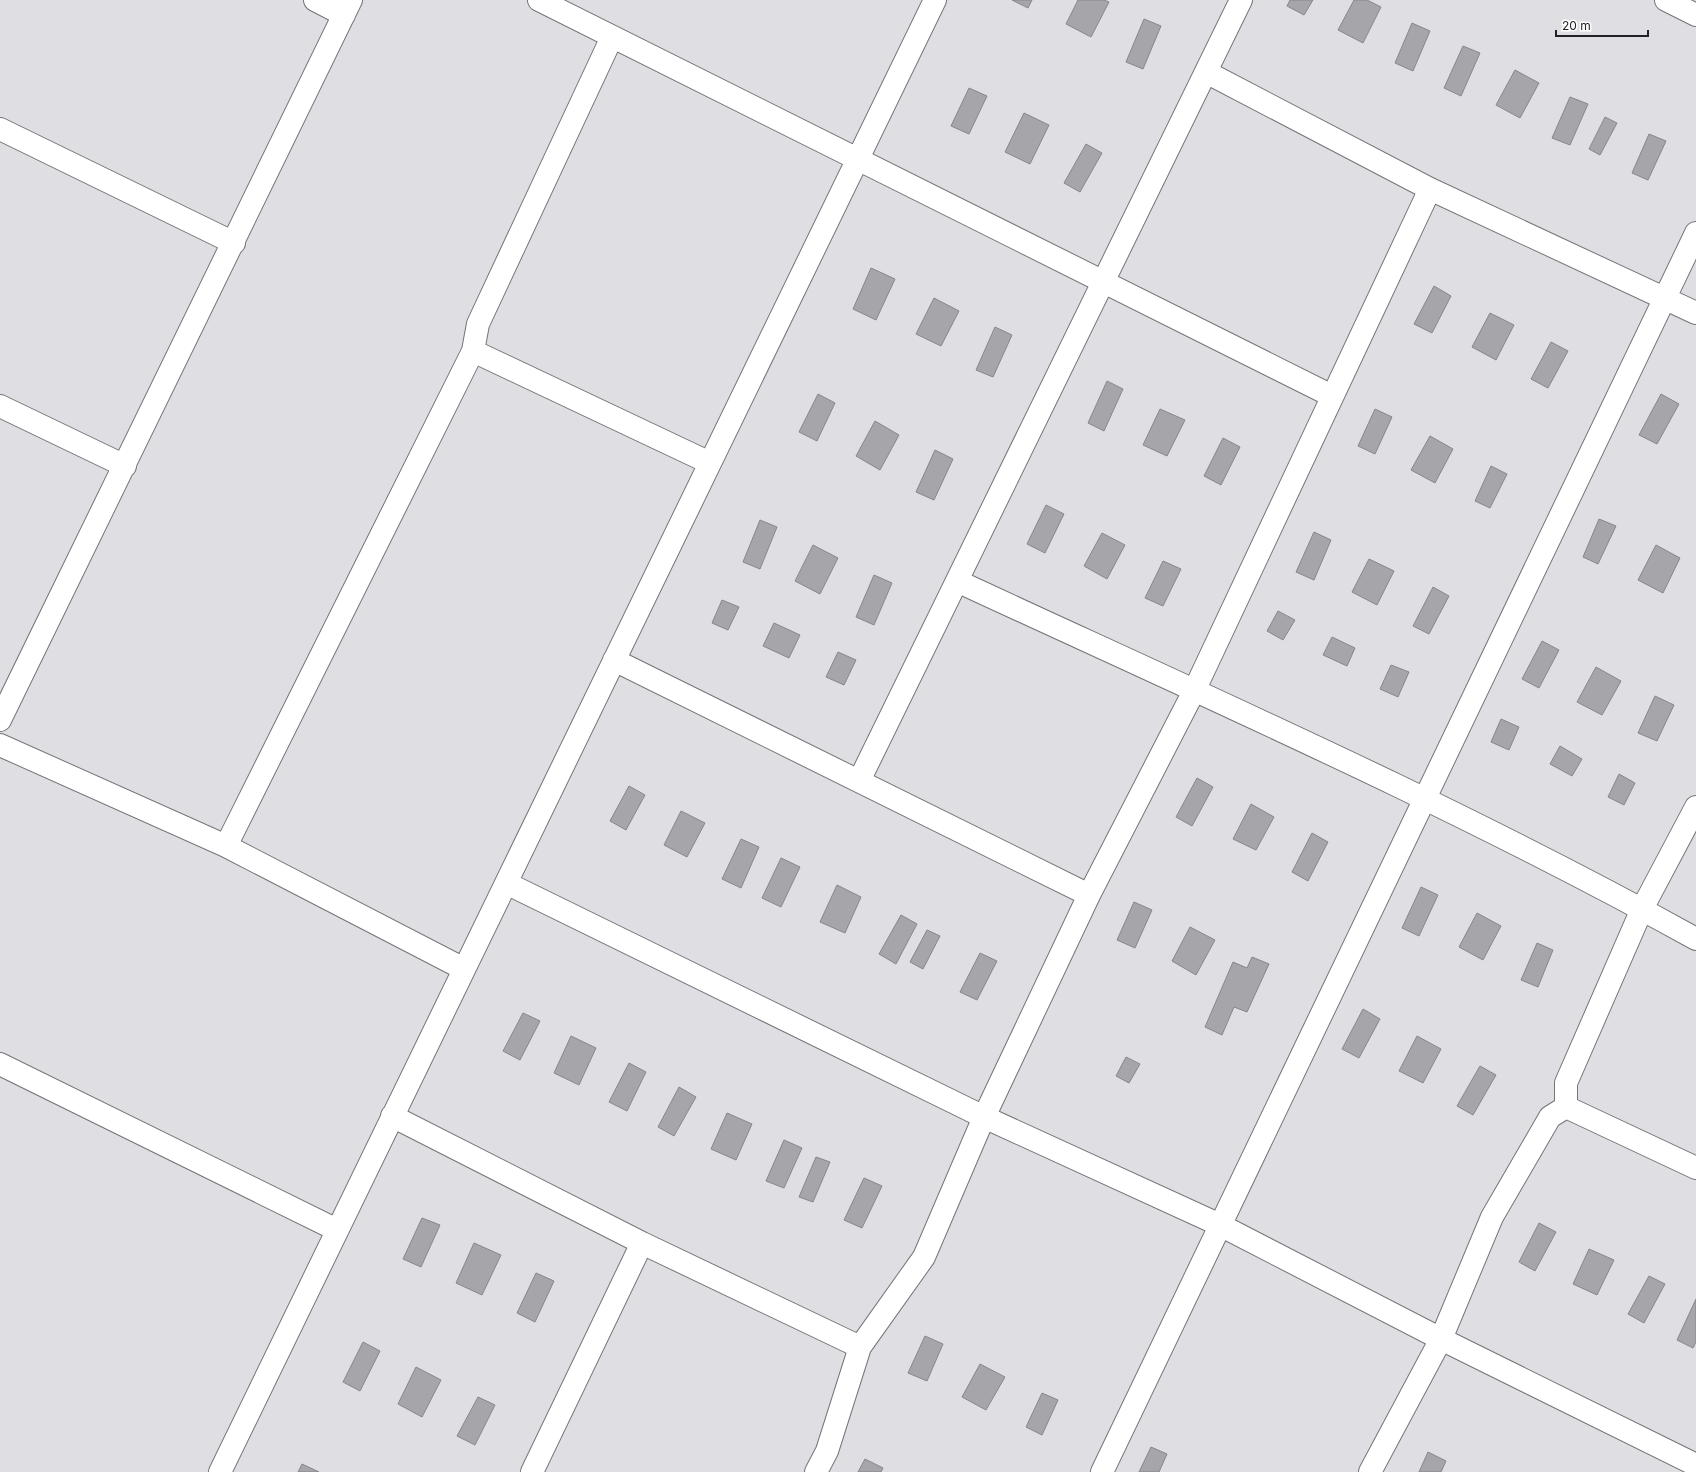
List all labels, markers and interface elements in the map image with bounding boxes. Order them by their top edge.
scale bar [1556,12,1648,38]
text: 20 m [1562,18,1591,33]

